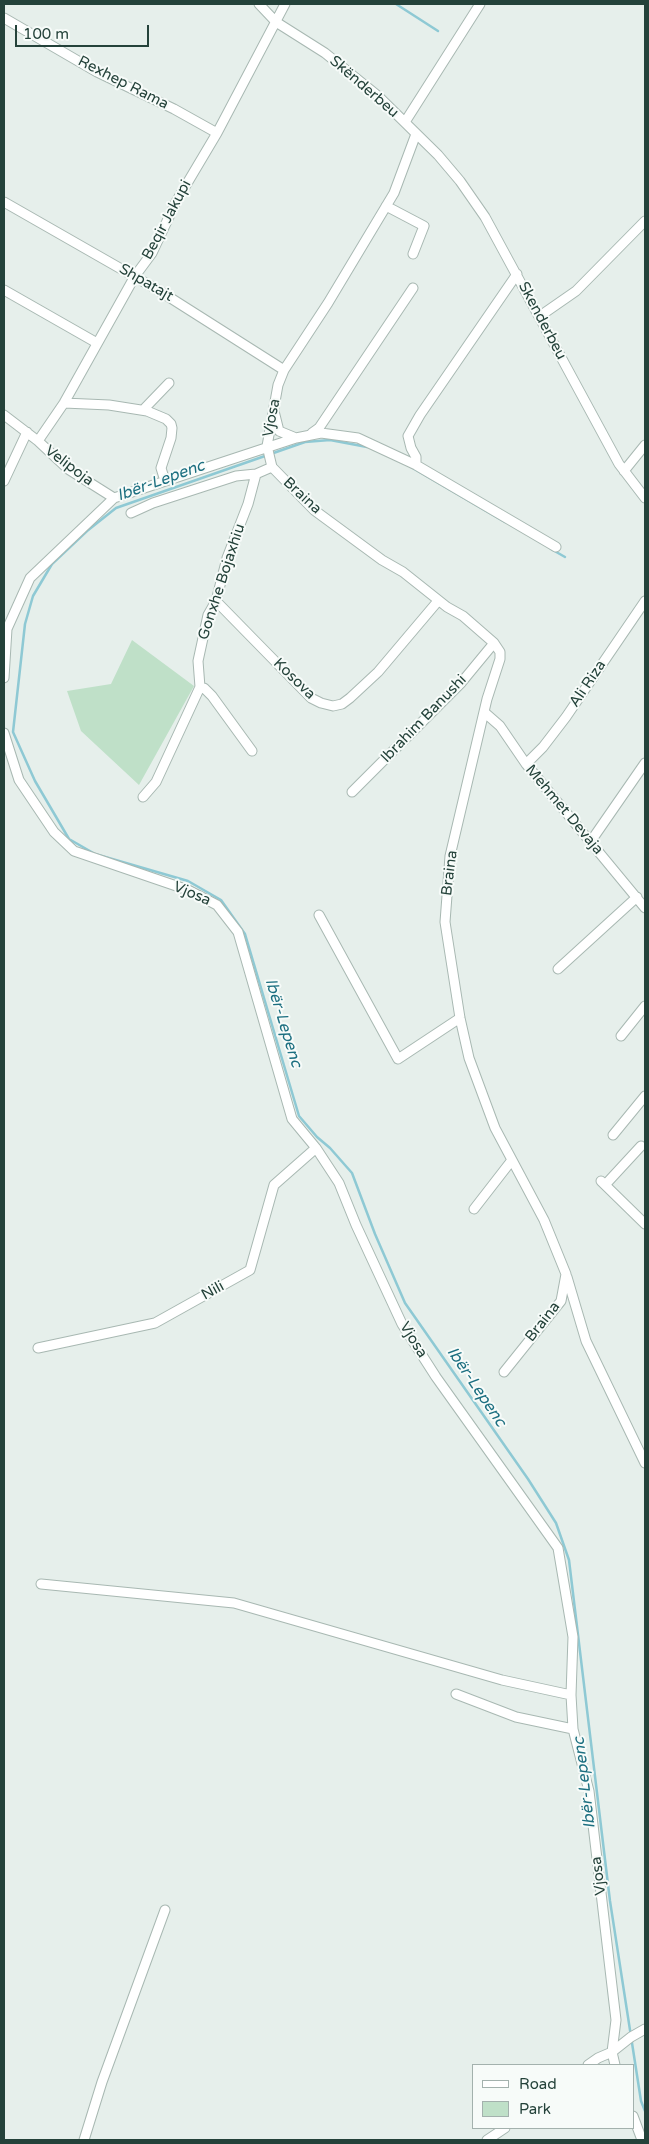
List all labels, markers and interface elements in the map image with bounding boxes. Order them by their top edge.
scale bar [18,15,151,47]
text: 100 m [23,25,69,43]
street label: Rexhep Rama [75,52,171,114]
street label: Skënderbeu [326,52,402,122]
street label: Beqir Jakupi [138,177,196,263]
street label: Shpatajt [116,260,176,306]
street label: Skenderbeu [514,279,570,363]
street label: Vjosa [259,397,285,439]
street label: Velipoja [41,442,97,490]
water label: Ibër-Lepenc [115,456,207,506]
street label: Braina [279,474,325,518]
street label: Gonxhe Bojaxhiu [195,522,249,642]
street label: Kosova [269,655,319,703]
street label: Ali Riza [566,657,610,711]
street label: Ibrahim Banushi [377,671,471,767]
street label: Mehmet Devaja [521,761,607,859]
street label: Braina [438,849,462,897]
street label: Vjosa [171,878,213,910]
water label: Ibër-Lepenc [260,976,306,1070]
street label: Nili [199,1278,227,1304]
street label: Braina [522,1298,564,1346]
street label: Vjosa [395,1319,431,1361]
water label: Ibër-Lepenc [442,1344,510,1430]
water label: Ibër-Lepenc [570,1736,600,1830]
street label: Vjosa [588,1856,610,1896]
legend [472,2064,634,2129]
text: Road [519,2075,557,2093]
text: Park [519,2100,551,2118]

